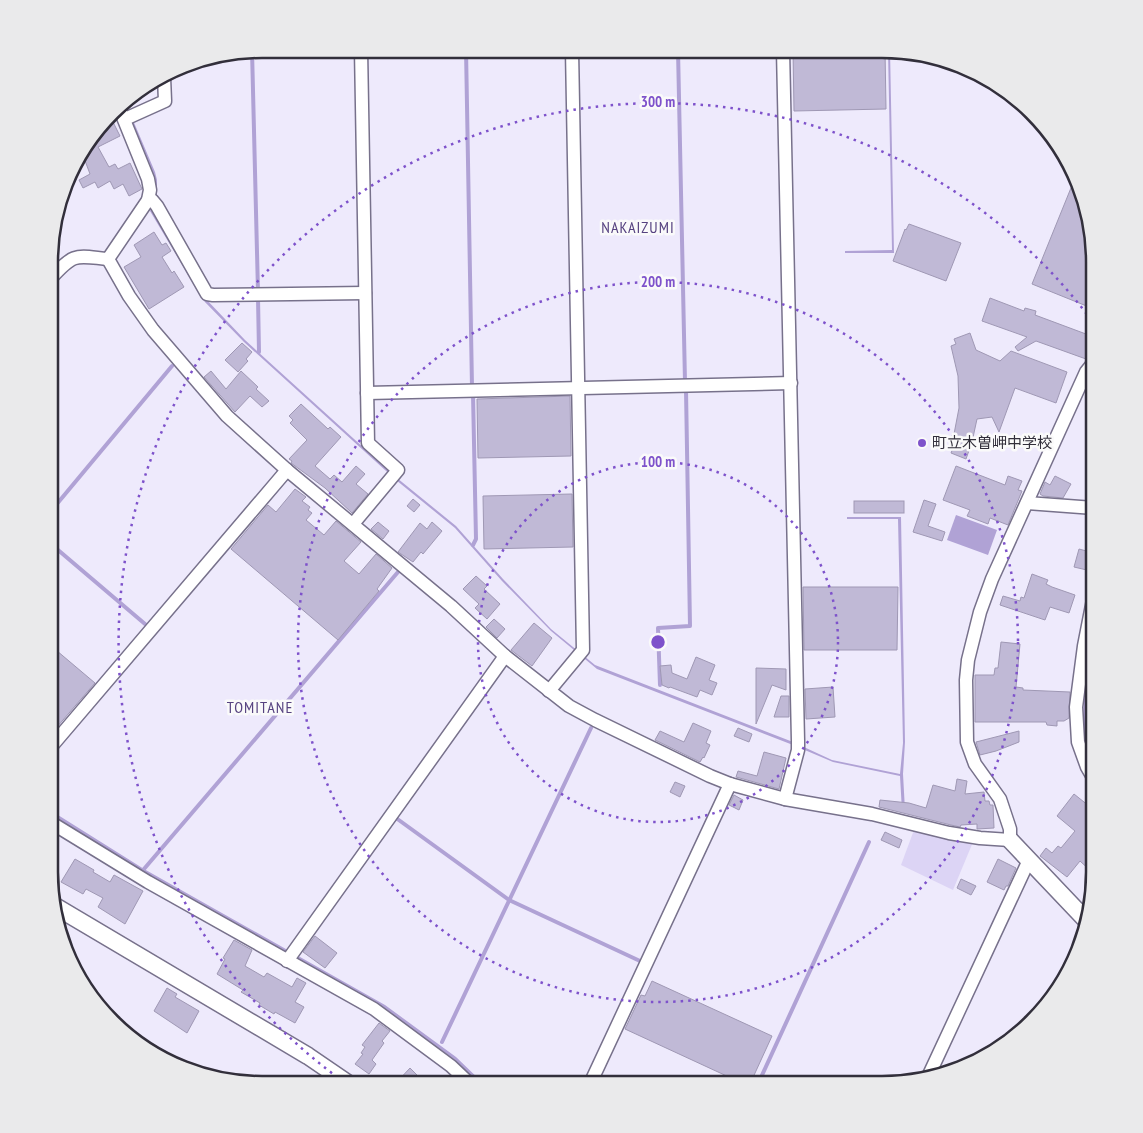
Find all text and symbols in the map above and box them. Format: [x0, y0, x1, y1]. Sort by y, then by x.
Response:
text: 300 m [641, 92, 675, 111]
district label: NAKAIZUMI [601, 217, 675, 237]
text: 200 m [641, 272, 675, 291]
place label: 町立木曽岬中学校 [932, 433, 1052, 452]
marker: 町立木曽岬中学校 [916, 437, 928, 449]
text: 100 m [641, 452, 675, 471]
centre of rings [649, 633, 667, 651]
district label: TOMITANE [227, 697, 293, 717]

